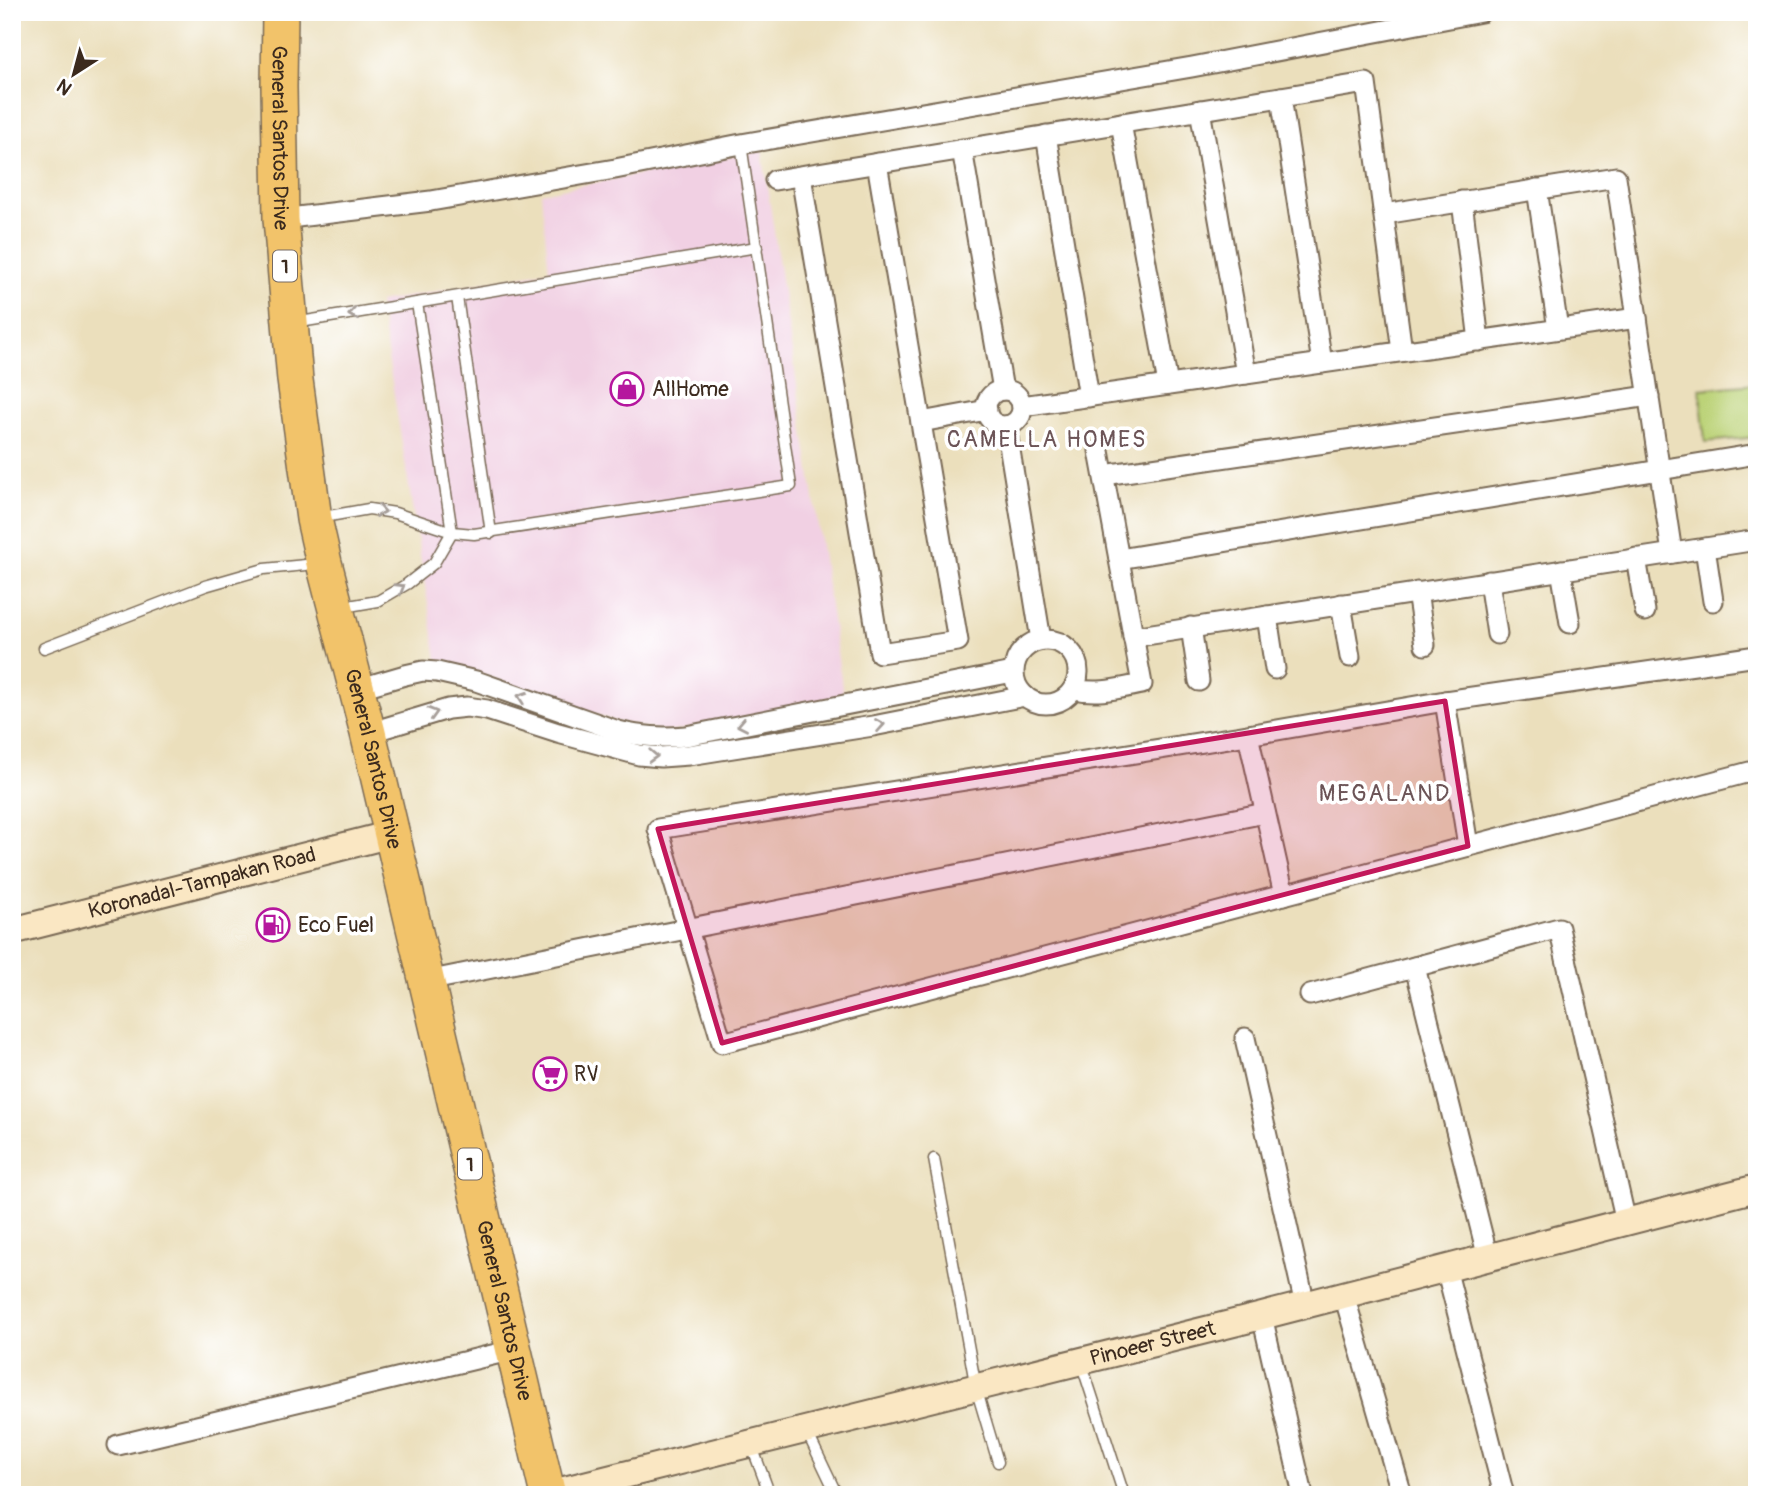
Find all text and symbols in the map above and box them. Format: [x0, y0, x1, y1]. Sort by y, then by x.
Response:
north arrow [38, 38, 108, 108]
street label: General Santos Drive [265, 46, 295, 232]
text: N [52, 73, 77, 100]
road number: 1 [273, 250, 297, 282]
one-way arrow [347, 306, 359, 321]
shop icon: AllHome [608, 370, 646, 408]
place label: AllHome [652, 376, 729, 403]
district label: CAMELLA HOMES [947, 425, 1147, 454]
one-way arrow [376, 503, 387, 518]
one-way arrow [392, 583, 405, 596]
street label: General Santos Drive [338, 666, 408, 852]
one-way arrow [517, 691, 529, 705]
one-way arrow [427, 707, 439, 721]
one-way arrow [736, 716, 748, 731]
one-way arrow [874, 718, 886, 733]
one-way arrow [648, 748, 659, 763]
district label: MEGALAND [1319, 779, 1451, 808]
street label: Koronadal-Tampakan Road [85, 841, 319, 925]
fuel station icon: Eco Fuel [254, 906, 292, 944]
place label: Eco Fuel [298, 912, 374, 939]
supermarket icon: RV [531, 1055, 569, 1093]
place label: RV [574, 1061, 599, 1088]
road number: 1 [458, 1148, 482, 1180]
street label: General Santos Drive [470, 1218, 538, 1404]
street label: Pinoeer Street [1087, 1315, 1219, 1372]

